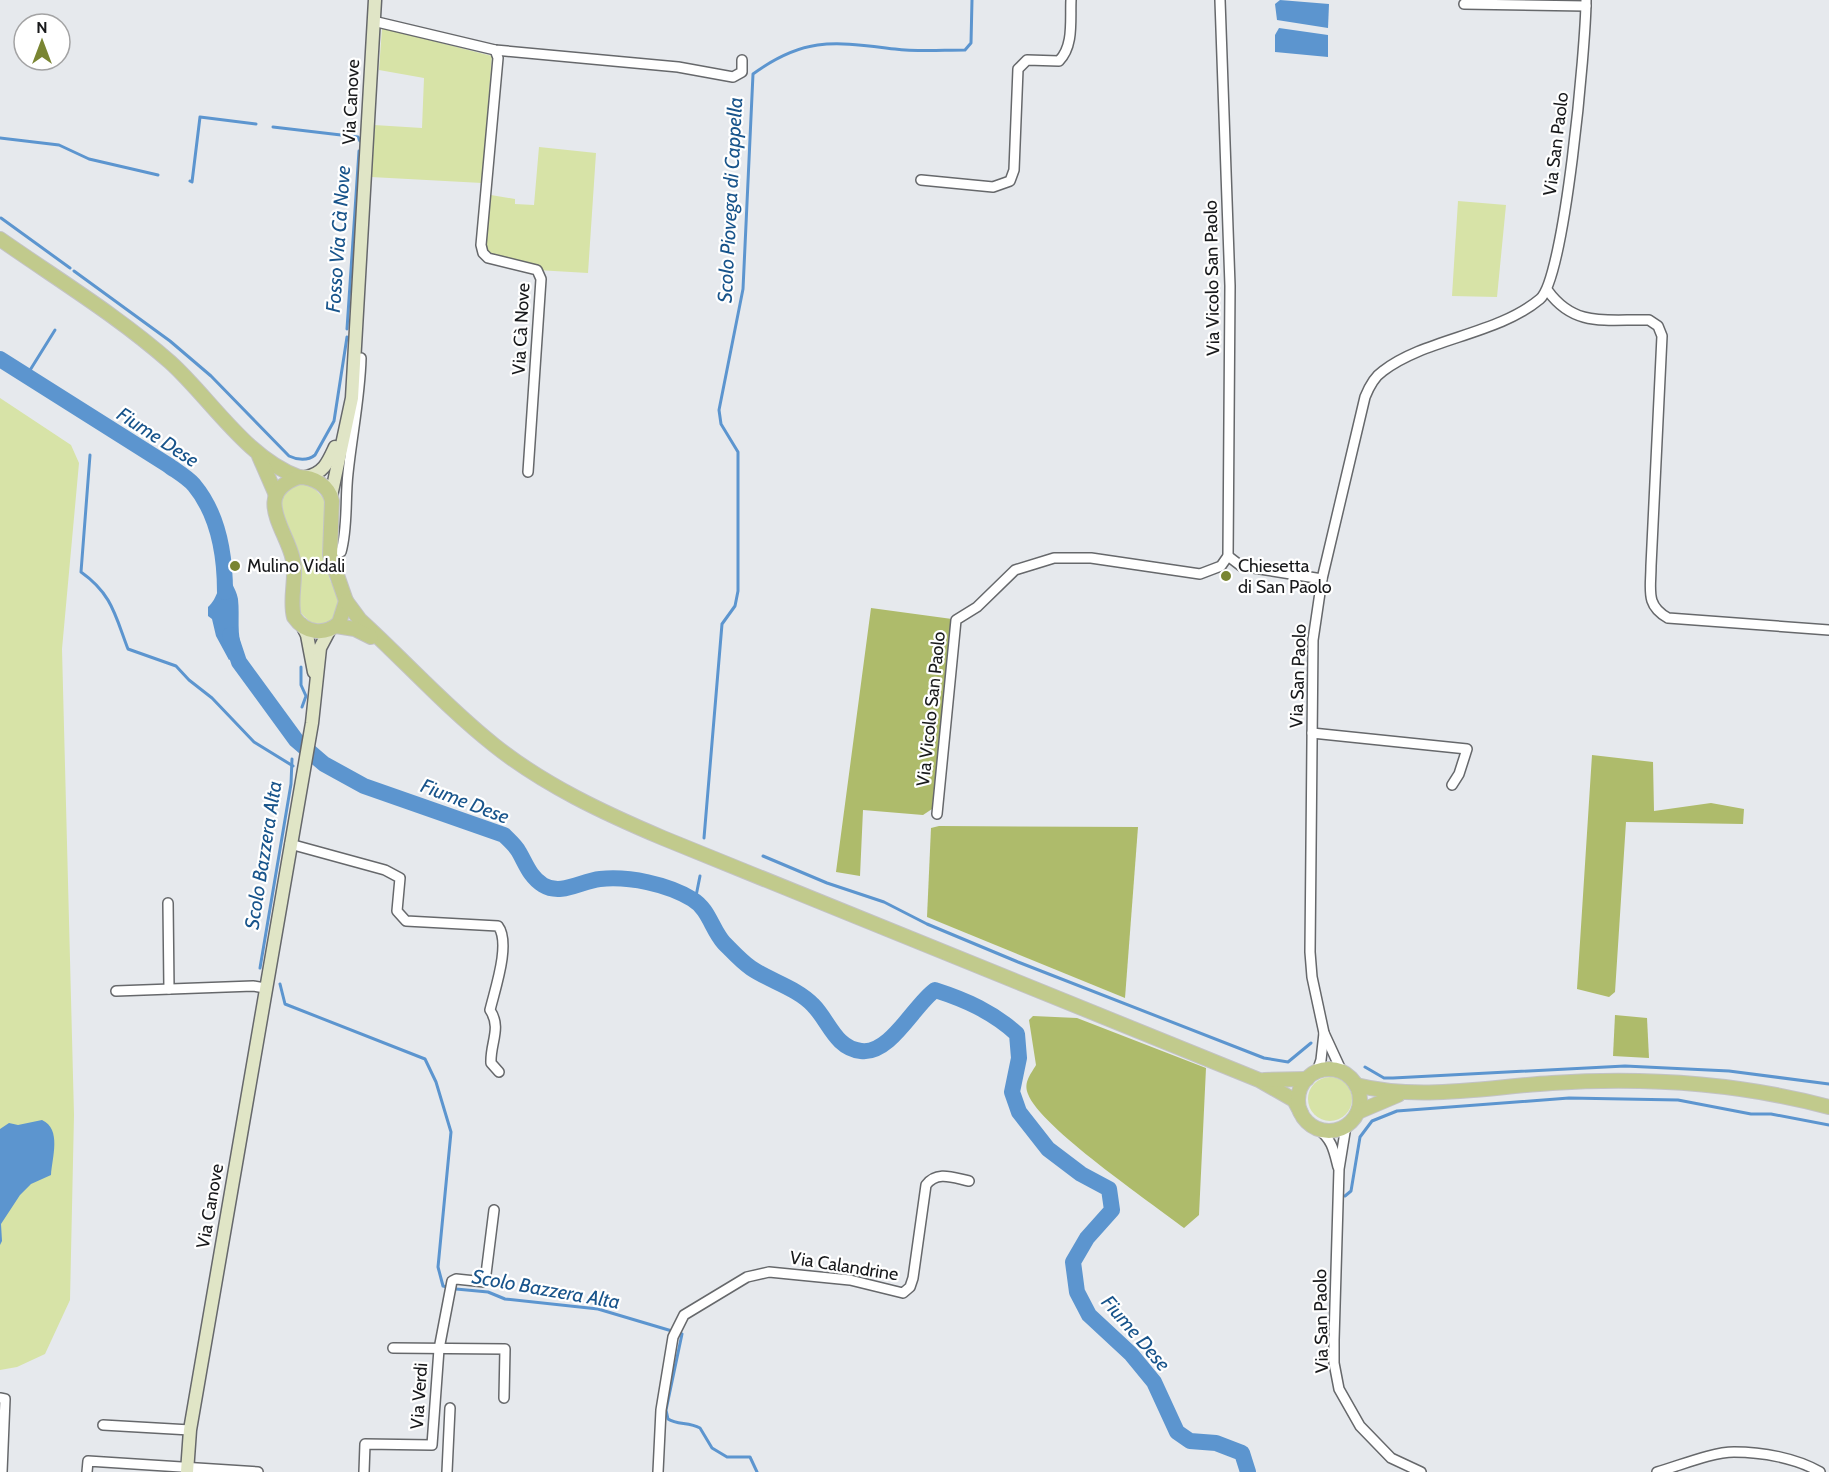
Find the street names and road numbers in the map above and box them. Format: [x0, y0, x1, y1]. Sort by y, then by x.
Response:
street label: Via Canove [338, 59, 364, 145]
street label: Via San Paolo [1539, 91, 1573, 197]
street label: Via Vicolo San Paolo [1200, 200, 1224, 356]
street label: Via Cà Nove [508, 282, 534, 376]
street label: Via San Paolo [1285, 623, 1311, 728]
street label: Via Vicolo San Paolo [912, 630, 950, 788]
street label: Via Canove [192, 1162, 228, 1250]
street label: Via Calandrine [788, 1247, 900, 1285]
street label: Via San Paolo [1309, 1269, 1333, 1373]
street label: Via Verdi [406, 1362, 432, 1430]

